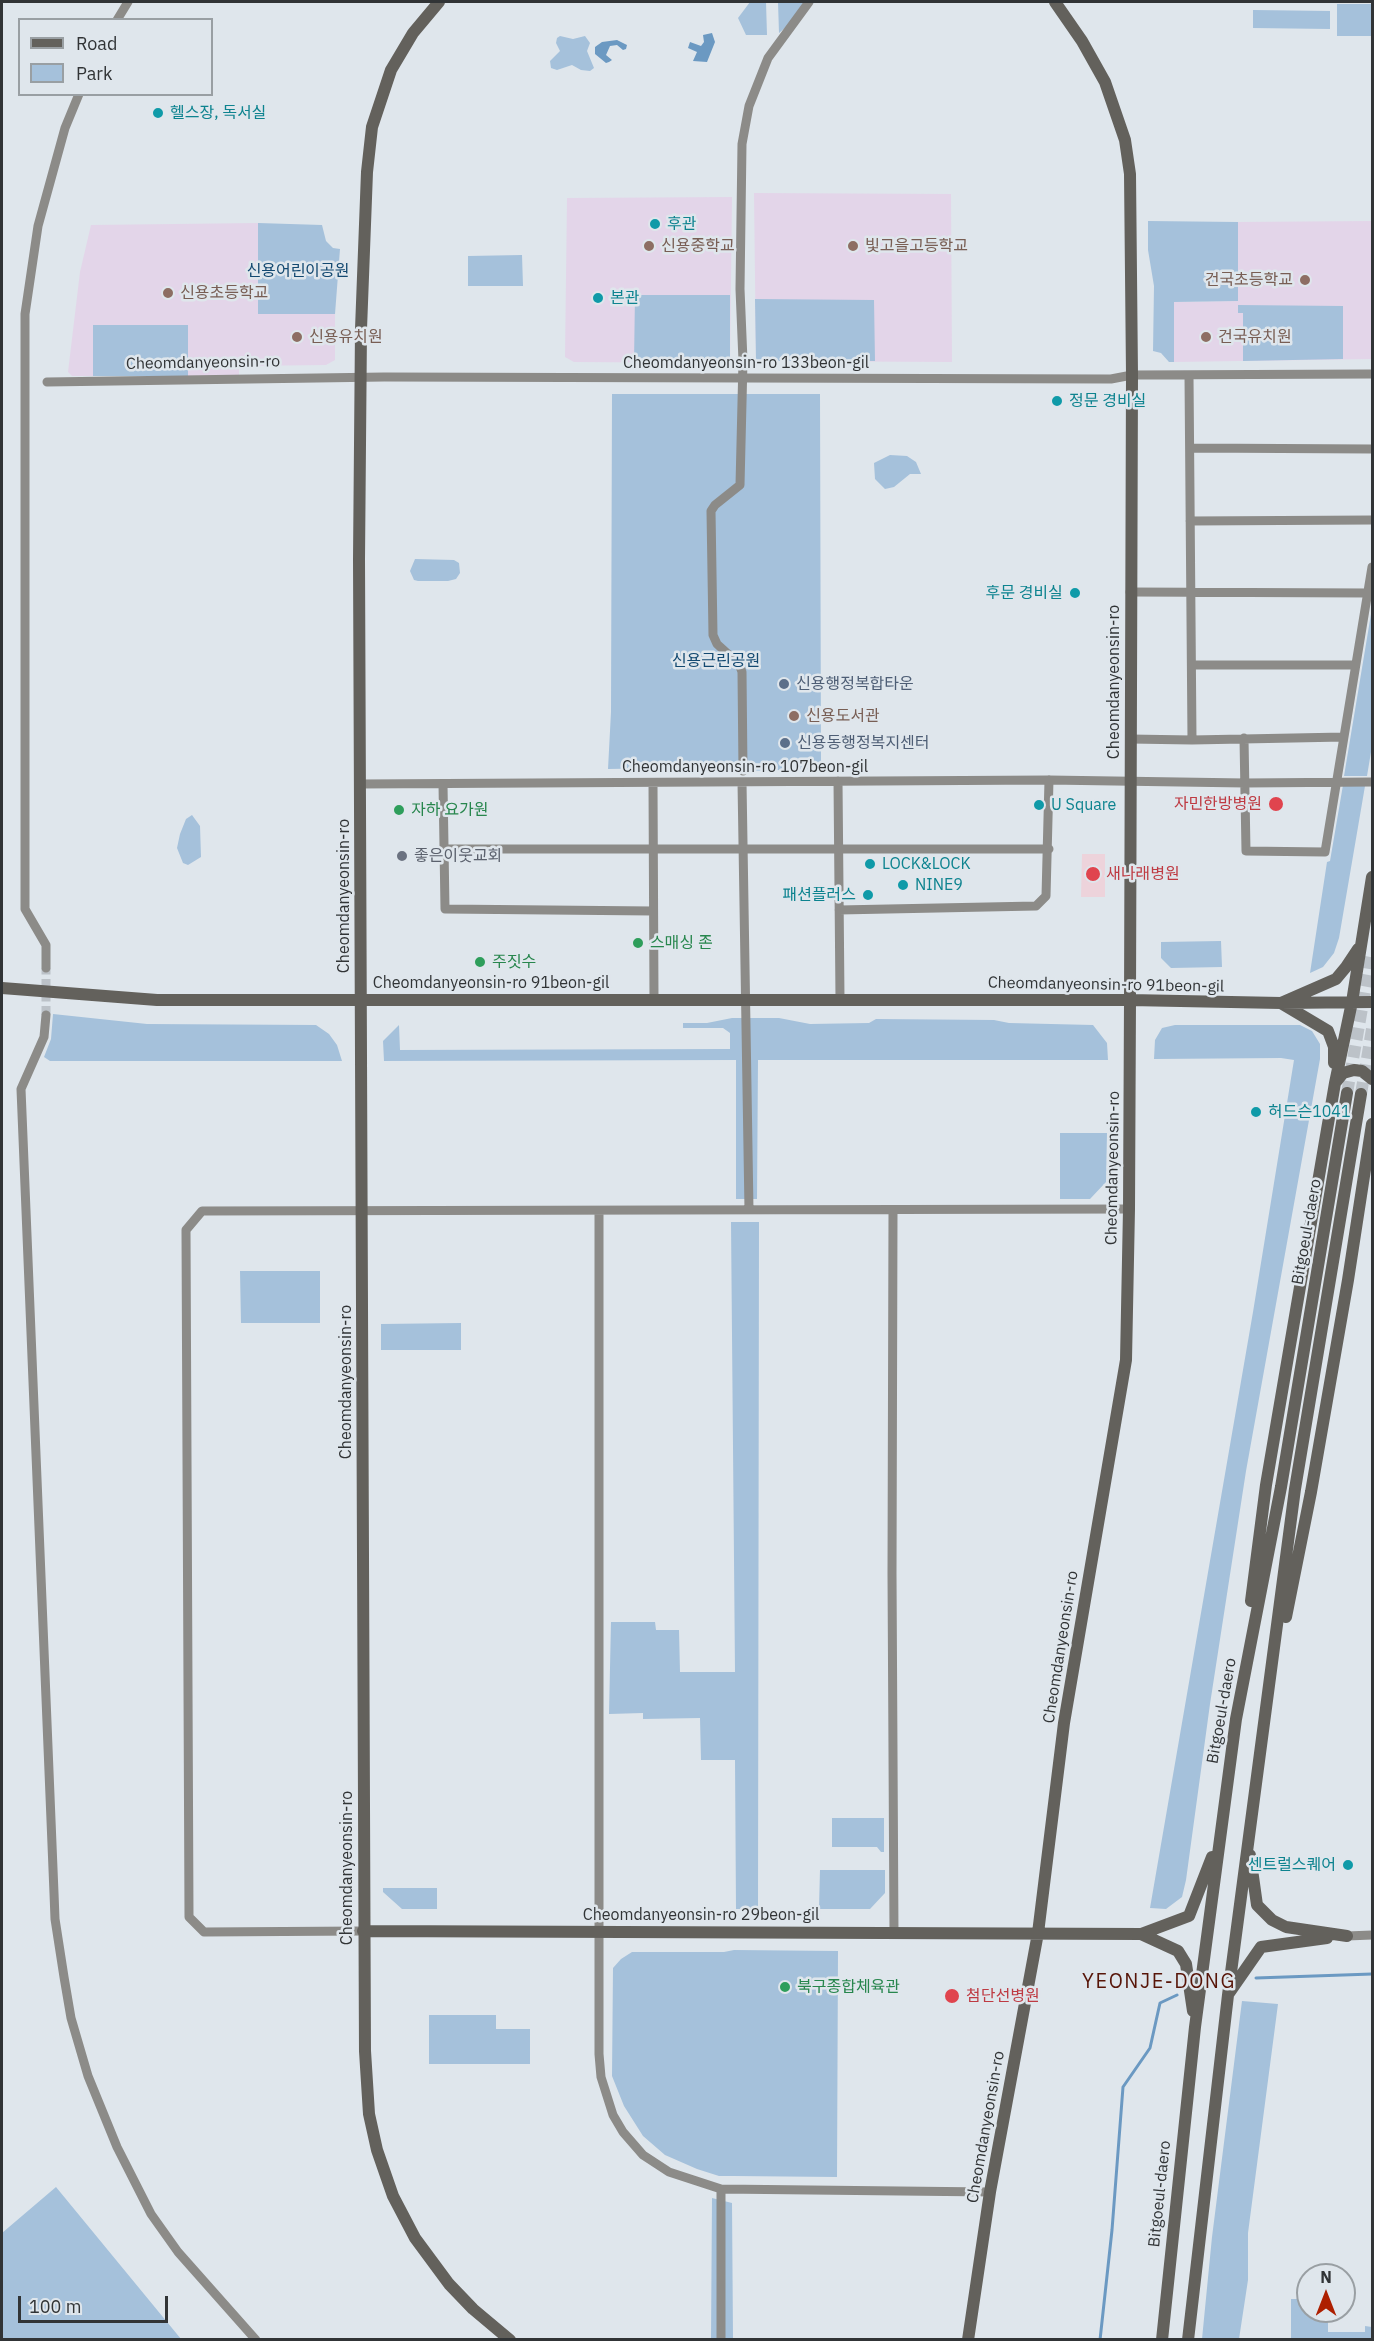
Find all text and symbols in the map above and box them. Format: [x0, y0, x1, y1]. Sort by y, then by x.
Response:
legend [18, 18, 213, 96]
text: Road [76, 32, 117, 55]
text: Park [76, 62, 112, 85]
place label: 헬스장, 독서실 [170, 103, 266, 123]
marker: 헬스장, 독서실 [151, 106, 165, 120]
place label: 후관 [667, 214, 696, 234]
marker: 후관 [648, 217, 662, 231]
place label: 신용중학교 [661, 236, 735, 256]
place label: 빛고을고등학교 [865, 236, 968, 256]
marker: 신용중학교 [642, 239, 656, 253]
marker: 빛고을고등학교 [846, 239, 860, 253]
park label: 신용어린이공원 [246, 261, 350, 281]
place label: 건국초등학교 [1205, 270, 1293, 290]
marker: 건국초등학교 [1298, 273, 1312, 287]
place label: 신용초등학교 [180, 283, 268, 303]
marker: 신용초등학교 [161, 286, 175, 300]
place label: 본관 [610, 288, 639, 308]
marker: 본관 [591, 291, 605, 305]
place label: 신용유치원 [309, 327, 383, 347]
place label: 건국유치원 [1218, 327, 1292, 347]
marker: 신용유치원 [290, 330, 304, 344]
marker: 건국유치원 [1199, 330, 1213, 344]
street label: Cheomdanyeonsin-ro [126, 352, 280, 374]
street label: Cheomdanyeonsin-ro 133beon-gil [623, 353, 869, 373]
place label: 정문 경비실 [1069, 391, 1146, 411]
marker: 정문 경비실 [1050, 394, 1064, 408]
place label: 후문 경비실 [986, 583, 1063, 603]
marker: 후문 경비실 [1068, 586, 1082, 600]
street label: Cheomdanyeonsin-ro [1104, 605, 1124, 759]
park label: 신용근린공원 [672, 651, 760, 671]
place label: 신용행정복합타운 [796, 674, 914, 694]
marker: 신용행정복합타운 [777, 677, 791, 691]
place label: 신용도서관 [806, 706, 880, 726]
marker: 신용도서관 [787, 709, 801, 723]
place label: 신용동행정복지센터 [797, 733, 929, 753]
marker: 신용동행정복지센터 [778, 736, 792, 750]
street label: Cheomdanyeonsin-ro 107beon-gil [622, 757, 868, 777]
place label: 자민한방병원 [1174, 794, 1262, 814]
place label: U Square [1051, 795, 1116, 815]
marker: 자민한방병원 [1267, 795, 1285, 813]
marker: U Square [1032, 798, 1046, 812]
place label: 자하 요가원 [411, 800, 488, 820]
marker: 자하 요가원 [392, 803, 406, 817]
street label: Cheomdanyeonsin-ro [334, 819, 354, 973]
place label: 좋은이웃교회 [414, 846, 502, 866]
marker: 좋은이웃교회 [395, 849, 409, 863]
place label: LOCK&LOCK [882, 854, 971, 874]
marker: LOCK&LOCK [863, 857, 877, 871]
place label: 새나래병원 [1106, 864, 1180, 884]
marker: 새나래병원 [1084, 865, 1102, 883]
place label: NINE9 [915, 875, 963, 895]
marker: NINE9 [896, 878, 910, 892]
place label: 패션플러스 [782, 885, 856, 905]
marker: 패션플러스 [861, 888, 875, 902]
place label: 스매싱 존 [650, 933, 713, 953]
marker: 스매싱 존 [631, 936, 645, 950]
place label: 주짓수 [492, 952, 536, 972]
marker: 주짓수 [473, 955, 487, 969]
street label: Cheomdanyeonsin-ro 91beon-gil [373, 973, 609, 993]
street label: Cheomdanyeonsin-ro 91beon-gil [988, 973, 1224, 997]
street label: Cheomdanyeonsin-ro [1102, 1091, 1124, 1245]
place label: 허드슨1041 [1268, 1102, 1351, 1122]
marker: 허드슨1041 [1249, 1105, 1263, 1119]
street label: Bitgoeul-daero [1288, 1178, 1326, 1286]
street label: Cheomdanyeonsin-ro [336, 1305, 356, 1459]
street label: Cheomdanyeonsin-ro [1039, 1569, 1083, 1725]
street label: Bitgoeul-daero [1203, 1657, 1241, 1765]
street label: Cheomdanyeonsin-ro [337, 1791, 357, 1945]
place label: 센트럴스퀘어 [1248, 1855, 1336, 1875]
marker: 센트럴스퀘어 [1341, 1858, 1355, 1872]
street label: Cheomdanyeonsin-ro 29beon-gil [583, 1905, 819, 1925]
district label: YEONJE-DONG [1082, 1970, 1236, 1994]
place label: 북구종합체육관 [797, 1977, 900, 1997]
marker: 북구종합체육관 [778, 1980, 792, 1994]
place label: 첨단선병원 [966, 1986, 1040, 2006]
marker: 첨단선병원 [943, 1987, 961, 2005]
street label: Cheomdanyeonsin-ro [963, 2049, 1009, 2205]
street label: Bitgoeul-daero [1145, 2140, 1175, 2248]
north arrow [1296, 2263, 1356, 2323]
text: N [1320, 2267, 1332, 2287]
scale bar [21, 2284, 171, 2322]
text: 100 m [29, 2295, 81, 2318]

